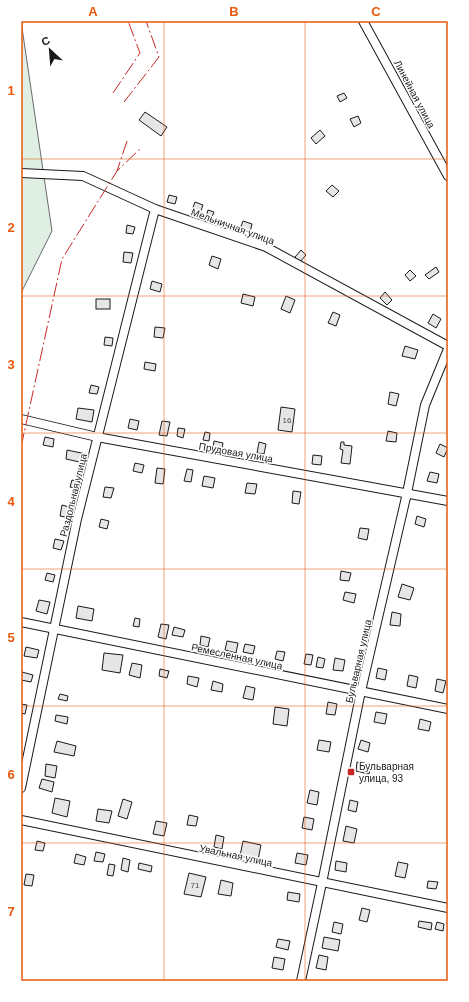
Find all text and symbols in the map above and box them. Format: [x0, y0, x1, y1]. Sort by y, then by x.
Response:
text: A [88, 4, 98, 19]
text: B [229, 4, 239, 19]
text: C [371, 4, 381, 19]
north arrow [30, 30, 70, 70]
text: С [39, 34, 52, 48]
street label: Линейная улица [392, 58, 437, 131]
text: 1 [7, 83, 15, 98]
street label: Мельничная улица [190, 206, 276, 247]
text: 2 [7, 220, 15, 235]
text: 3 [7, 357, 15, 372]
house number: 16 [283, 416, 292, 425]
street label: Прудовая улица [198, 441, 274, 465]
street label: Раздольная улица [58, 452, 89, 538]
text: 4 [7, 494, 15, 509]
street label: Бульварная улица [344, 618, 374, 704]
text: 5 [7, 630, 15, 645]
street label: Ремесленная улица [190, 641, 284, 672]
place label: Бульварная улица, 93 [359, 761, 414, 784]
text: 6 [7, 767, 15, 782]
marker: Бульварная улица, 93 [346, 767, 356, 777]
street label: Увальная улица [198, 842, 274, 869]
house number: 71 [191, 881, 200, 890]
text: 7 [7, 904, 15, 919]

